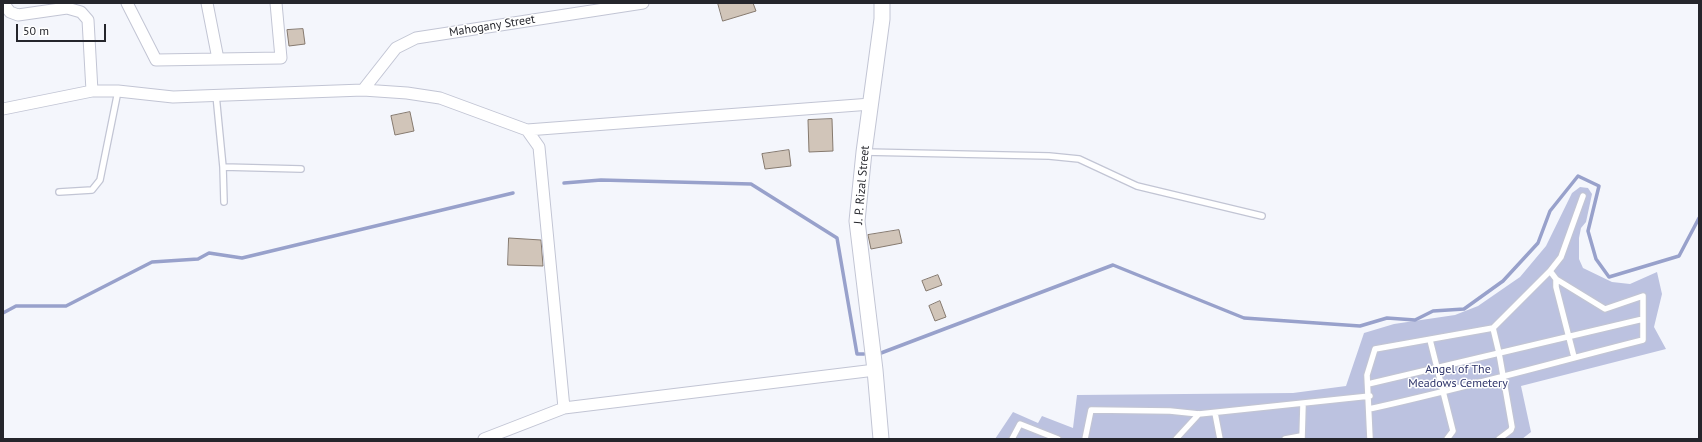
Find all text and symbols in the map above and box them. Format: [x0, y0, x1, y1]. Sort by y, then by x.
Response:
street label: Mahogany Street [448, 12, 536, 40]
scale bar [18, 16, 108, 42]
text: 50 m [23, 23, 49, 38]
street label: J. P. Rizal Street [851, 145, 873, 225]
park label: Angel of The Meadows Cemetery [1408, 363, 1508, 391]

